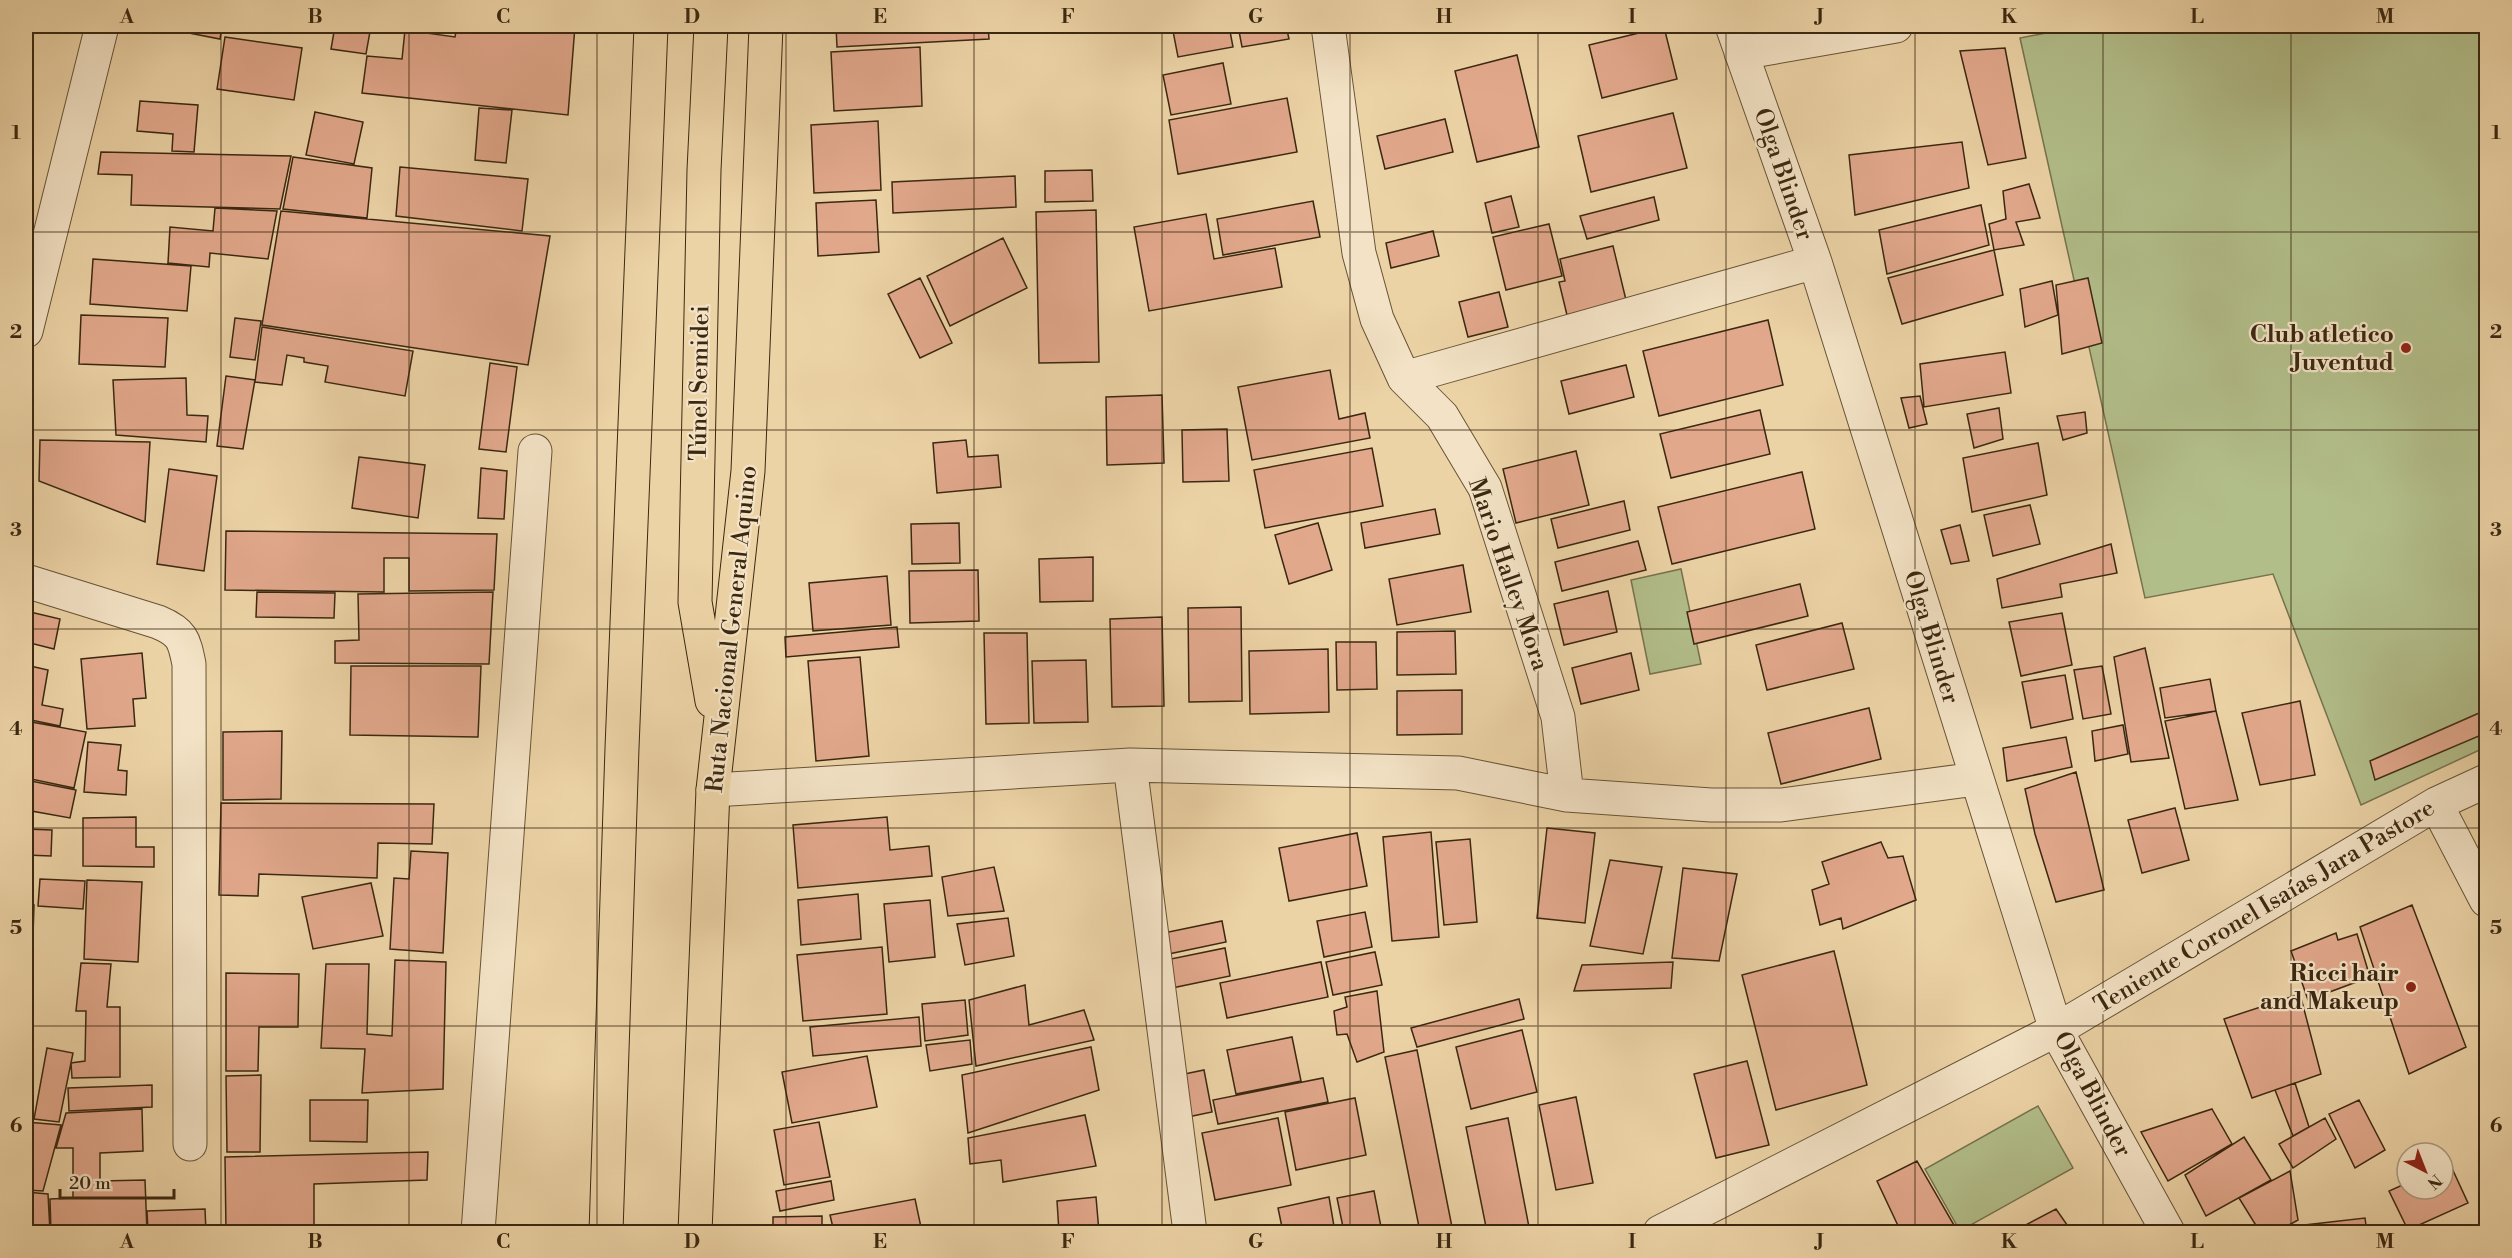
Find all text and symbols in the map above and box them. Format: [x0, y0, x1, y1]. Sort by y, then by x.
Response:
text: A [119, 5, 135, 30]
text: B [307, 5, 323, 30]
text: C [496, 5, 510, 30]
text: D [684, 5, 700, 30]
text: E [873, 5, 887, 30]
text: F [1061, 5, 1075, 30]
text: G [1248, 5, 1264, 30]
text: H [1436, 5, 1453, 30]
text: I [1628, 5, 1636, 30]
text: J [1813, 5, 1824, 30]
text: K [2001, 5, 2018, 30]
text: L [2190, 5, 2204, 30]
text: M [2376, 5, 2395, 30]
street label: Olga Blinder [1746, 104, 1820, 244]
text: 1 [11, 121, 21, 146]
text: 1 [2491, 121, 2501, 146]
street label: Túnel Semidei [684, 305, 716, 461]
text: 2 [10, 320, 22, 345]
place label: Club atletico Juventud [2250, 320, 2394, 378]
text: 2 [2490, 320, 2502, 345]
marker: Club atletico Juventud [2399, 341, 2413, 355]
street label: Ruta Nacional General Aquino [700, 464, 764, 794]
street label: Mario Halley Mora [1461, 474, 1555, 675]
text: 3 [10, 518, 22, 543]
text: 3 [2490, 518, 2502, 543]
street label: Olga Blinder [1897, 567, 1966, 708]
text: 4 [9, 717, 23, 742]
text: 4 [2489, 717, 2503, 742]
street label: Teniente Coronel Isaías Jara Pastore [2089, 793, 2440, 1021]
text: 5 [10, 916, 22, 941]
text: 5 [2490, 916, 2502, 941]
place label: Ricci hair and Makeup [2260, 959, 2399, 1017]
marker: Ricci hair and Makeup [2404, 980, 2418, 994]
street label: Olga Blinder [2047, 1027, 2138, 1162]
text: 6 [10, 1114, 23, 1139]
text: 6 [2490, 1114, 2503, 1139]
north arrow [2395, 1141, 2455, 1201]
scale bar [60, 1162, 174, 1200]
text: N [2423, 1170, 2446, 1193]
text: 20 m [69, 1172, 111, 1195]
text: A [119, 1230, 135, 1255]
text: B [307, 1230, 323, 1255]
text: C [496, 1230, 510, 1255]
text: D [684, 1230, 700, 1255]
text: E [873, 1230, 887, 1255]
text: F [1061, 1230, 1075, 1255]
text: G [1248, 1230, 1264, 1255]
text: H [1436, 1230, 1453, 1255]
text: I [1628, 1230, 1636, 1255]
text: J [1813, 1230, 1824, 1255]
text: K [2001, 1230, 2018, 1255]
text: L [2190, 1230, 2204, 1255]
text: M [2376, 1230, 2395, 1255]

